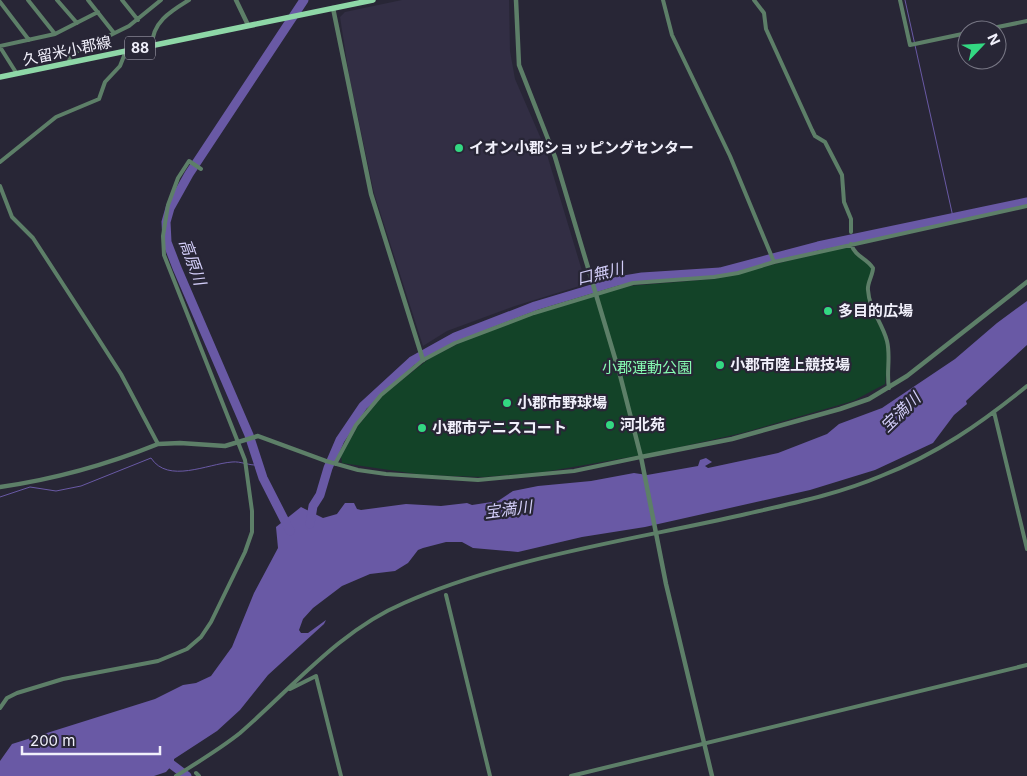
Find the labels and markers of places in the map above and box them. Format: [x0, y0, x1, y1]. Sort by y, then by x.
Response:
place label: イオン小郡ショッピングセンター [469, 138, 694, 157]
marker: イオン小郡ショッピングセンター [453, 142, 465, 154]
place label: 多目的広場 [838, 301, 913, 320]
marker: 多目的広場 [822, 305, 834, 317]
place label: 小郡市陸上競技場 [730, 355, 850, 374]
marker: 小郡市陸上競技場 [714, 359, 726, 371]
place label: 小郡市野球場 [517, 393, 607, 412]
marker: 小郡市野球場 [501, 397, 513, 409]
place label: 河北苑 [620, 415, 665, 434]
place label: 小郡市テニスコート [432, 418, 567, 437]
marker: 河北苑 [604, 419, 616, 431]
marker: 小郡市テニスコート [416, 422, 428, 434]

